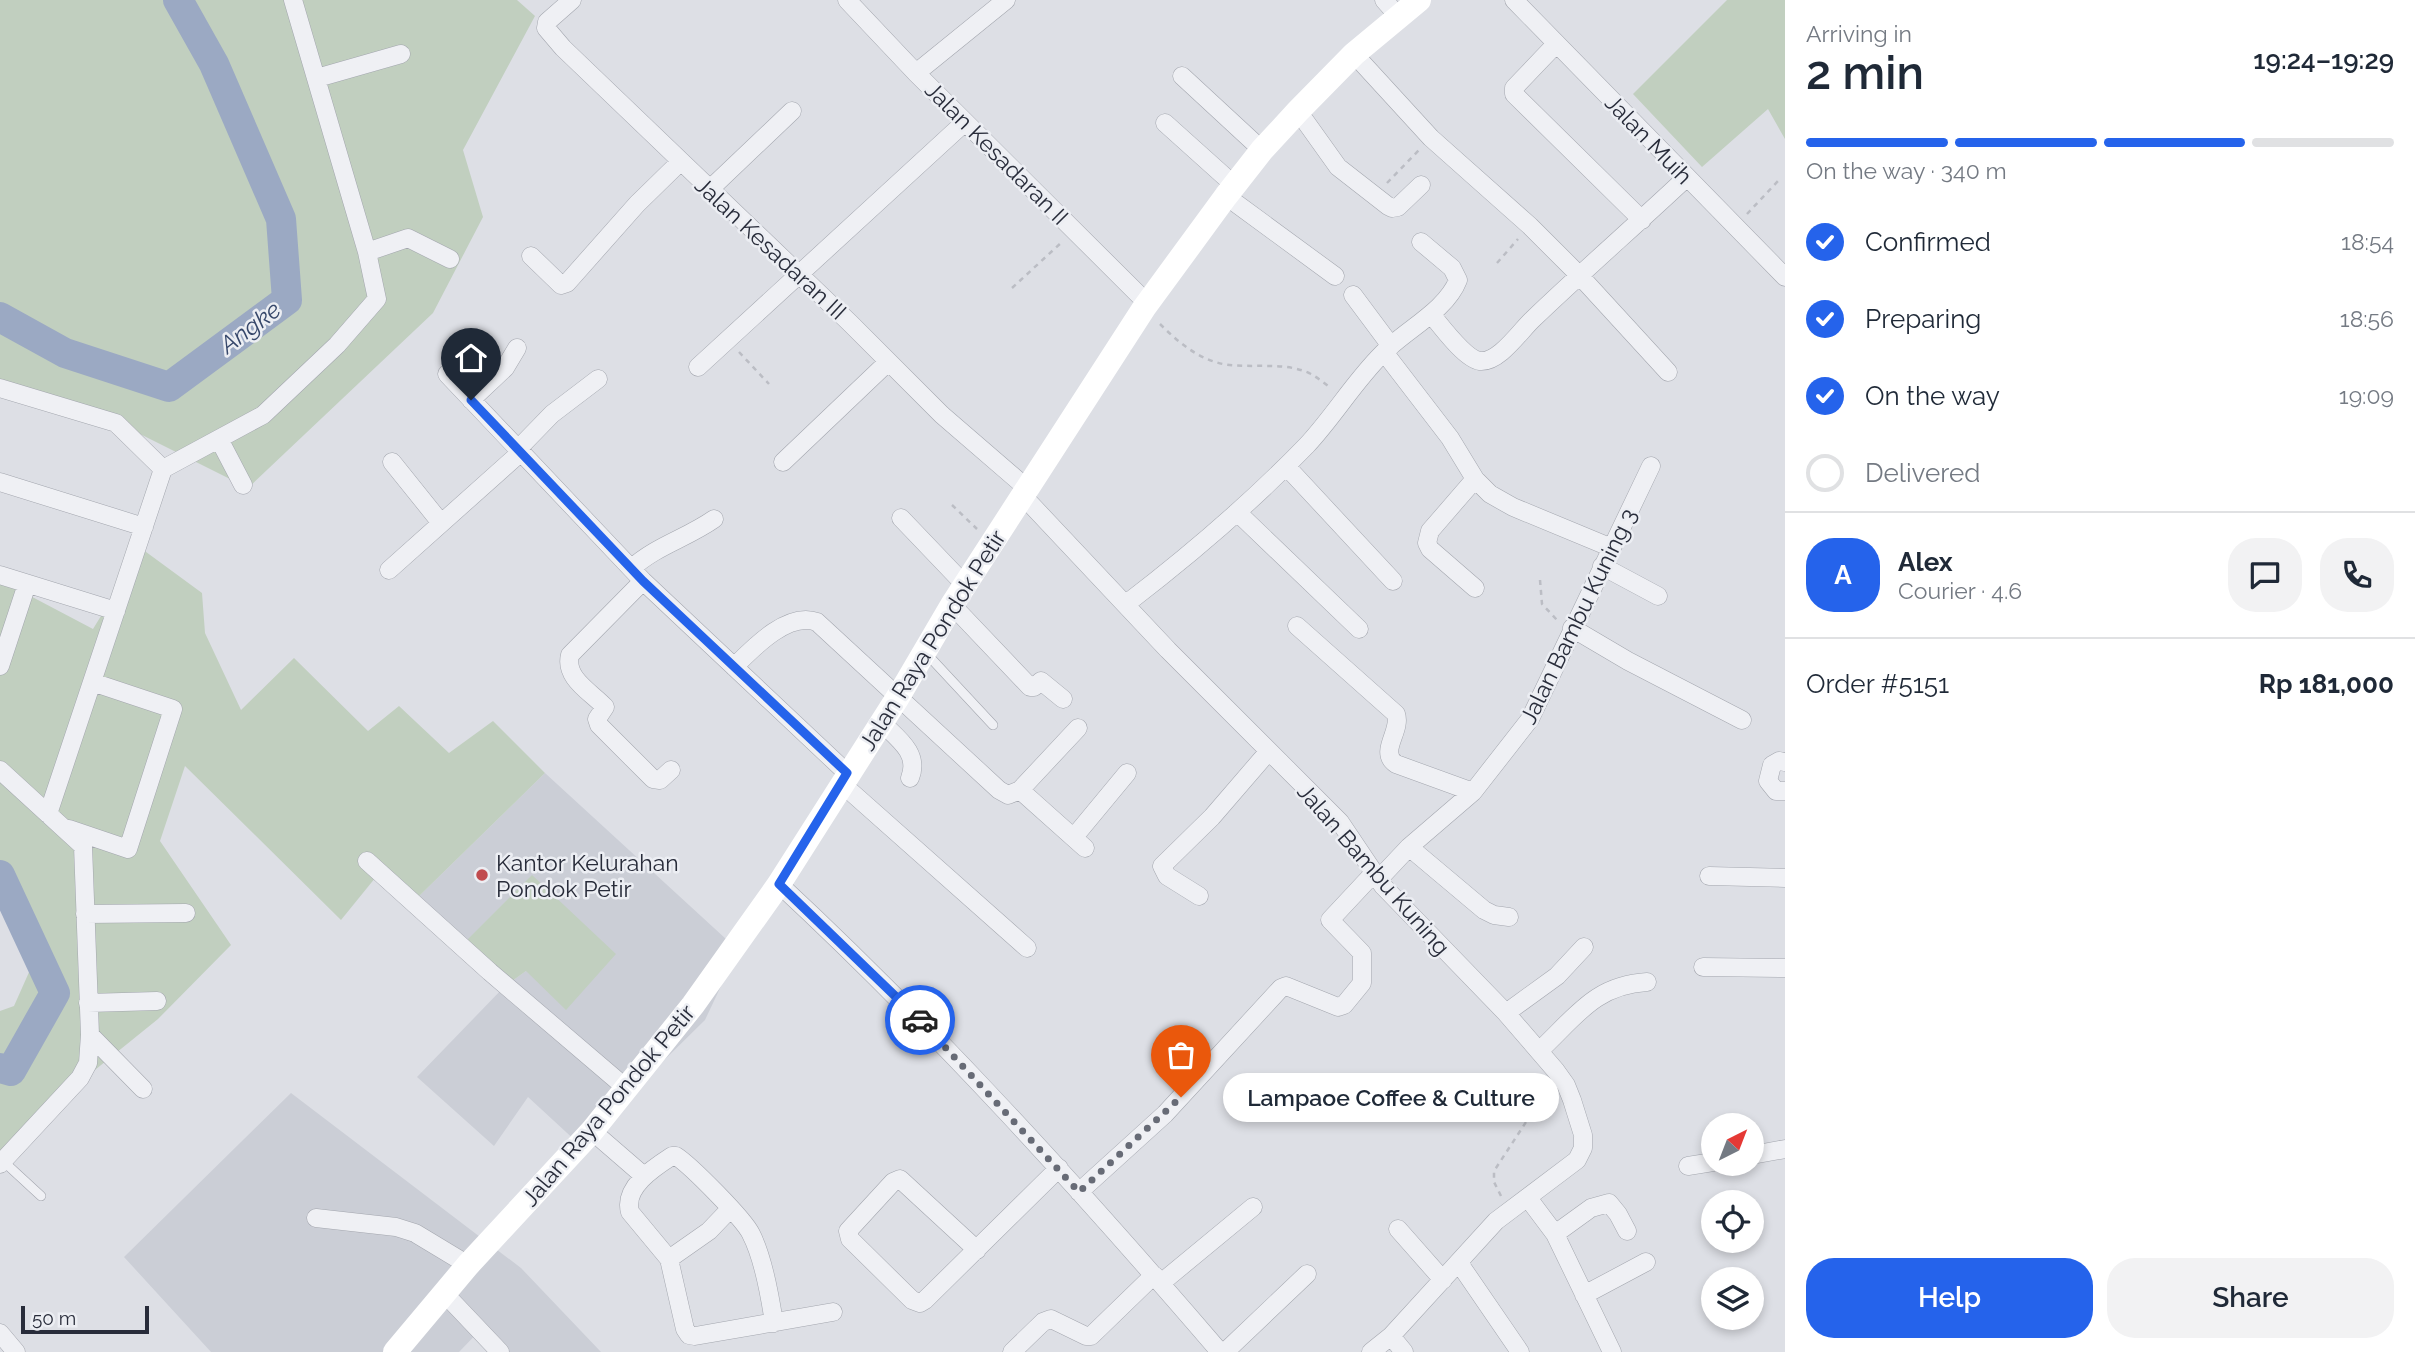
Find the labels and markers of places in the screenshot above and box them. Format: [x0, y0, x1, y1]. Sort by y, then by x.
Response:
pin [441, 328, 501, 400]
place label: Kantor Kelurahan Pondok Petir [496, 849, 679, 902]
marker: Kantor Kelurahan Pondok Petir [474, 867, 490, 883]
pin [1151, 1025, 1211, 1097]
callout: Lampaoe Coffee & Culture [1223, 1072, 1559, 1122]

